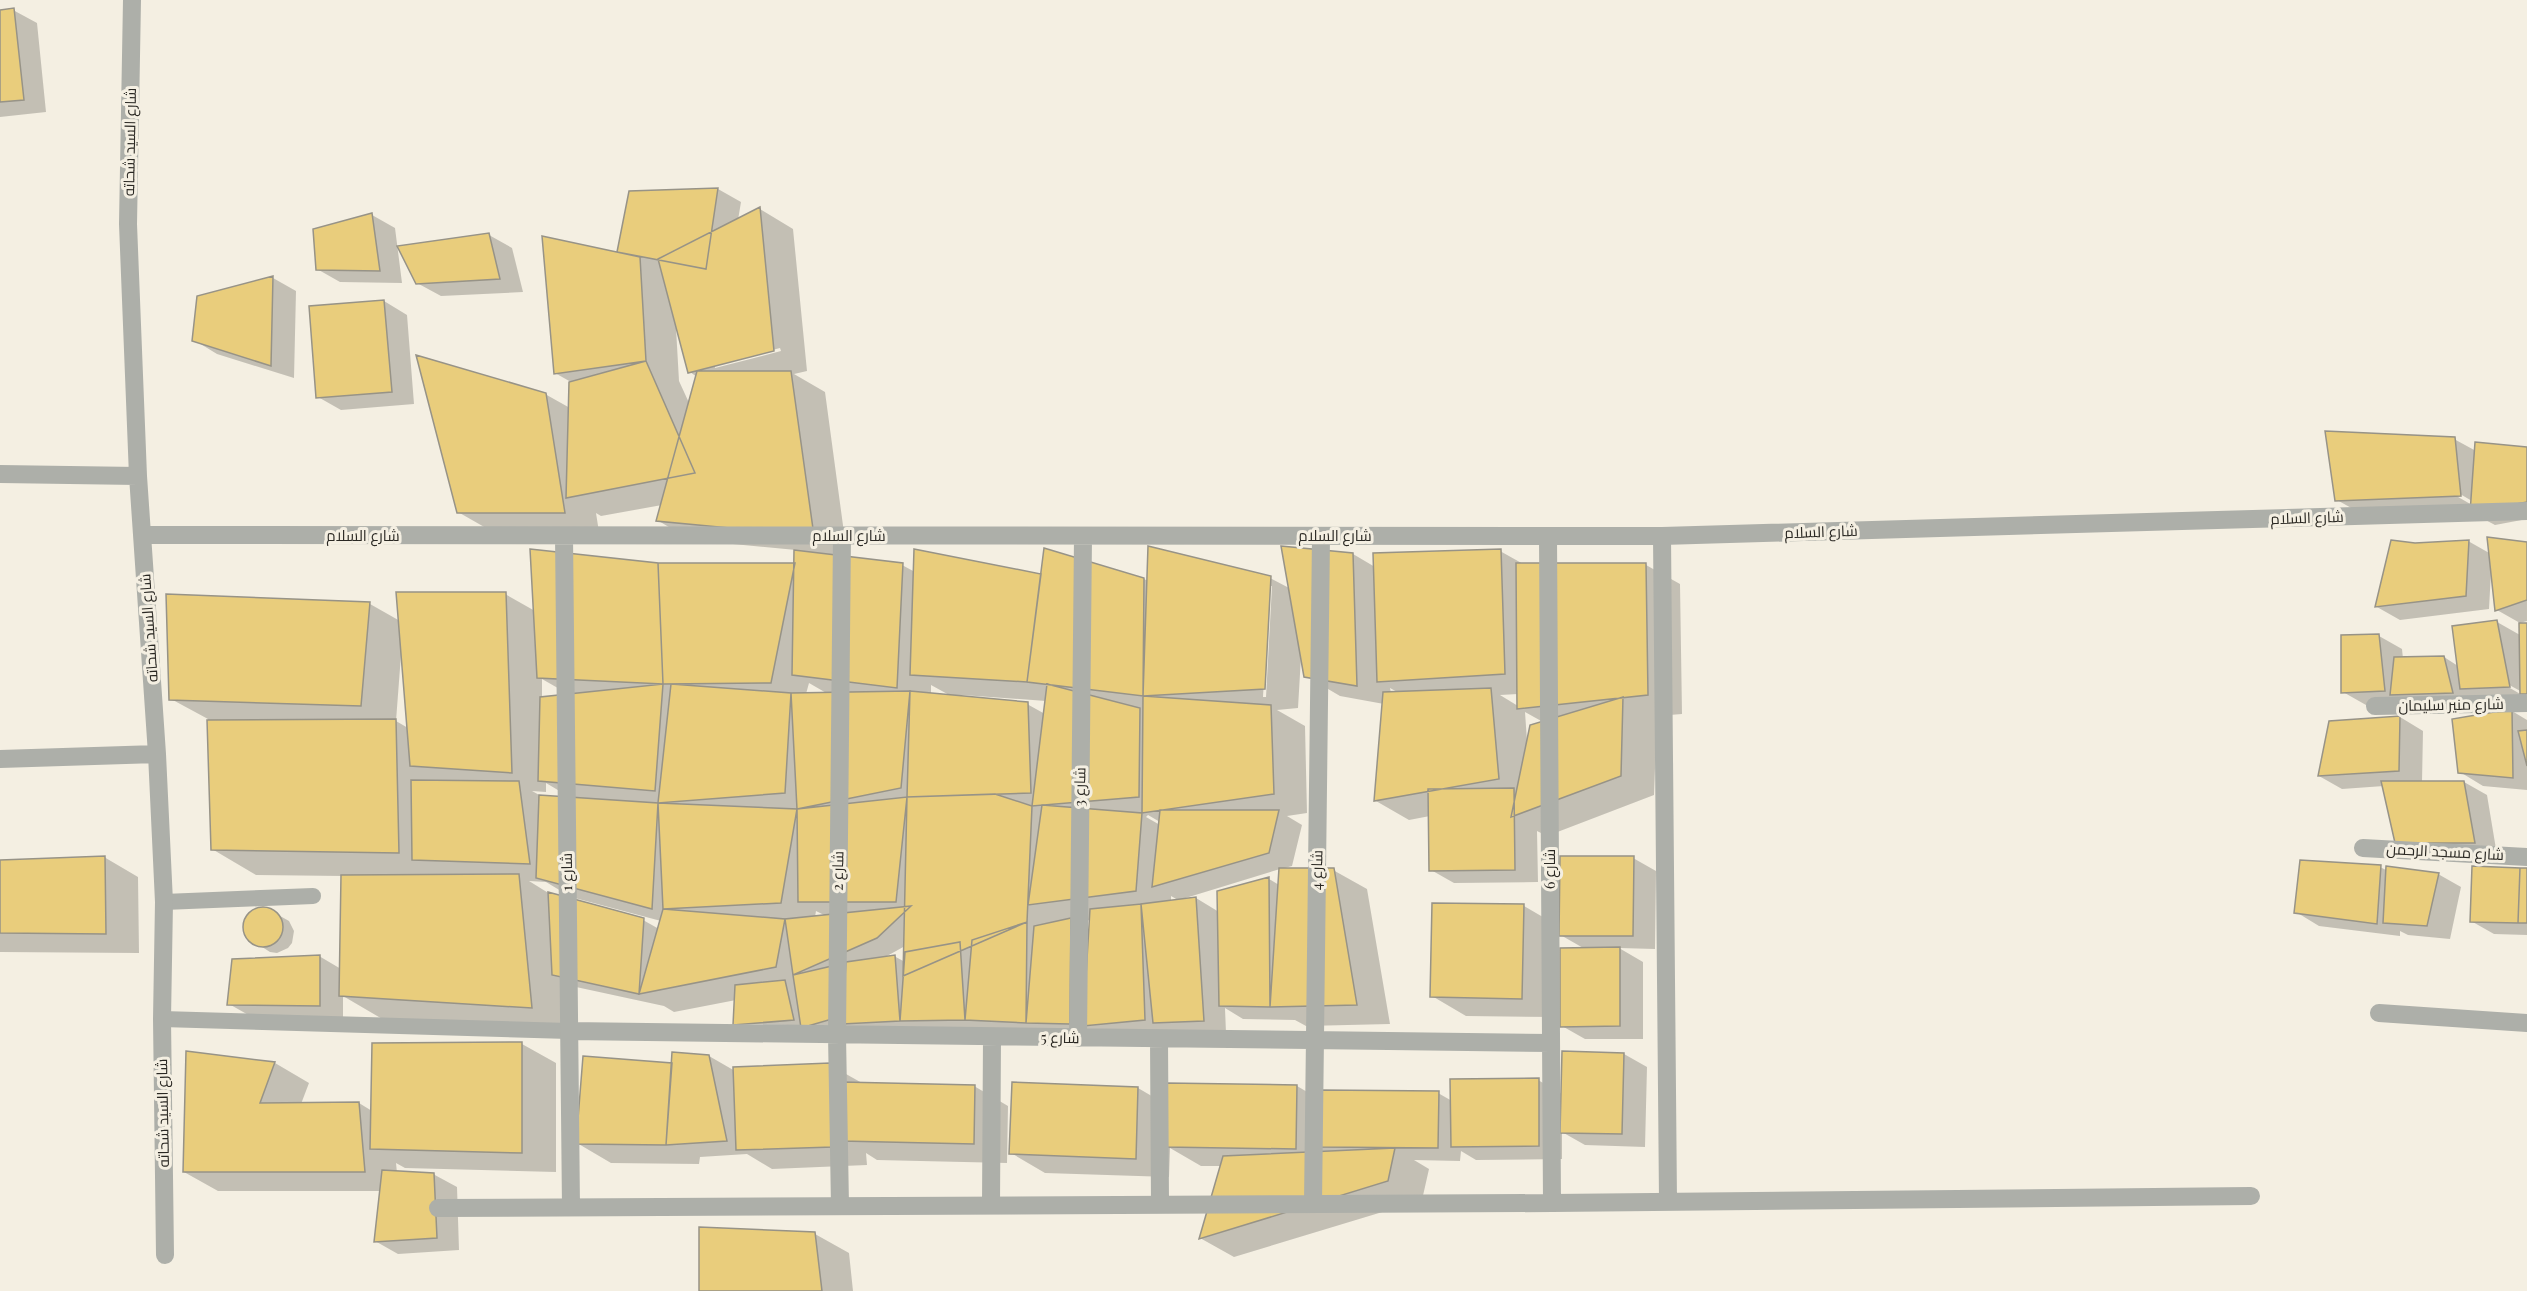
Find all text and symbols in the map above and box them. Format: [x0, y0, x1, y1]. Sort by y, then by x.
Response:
street label: شارع السيد شحاته [118, 88, 142, 196]
street label: شارع السلام [2270, 506, 2344, 530]
street label: شارع السلام [1784, 520, 1858, 544]
street label: شارع السلام [326, 525, 400, 547]
street label: شارع السلام [812, 525, 886, 547]
street label: شارع السلام [1298, 525, 1372, 547]
street label: شارع السيد شحاته [134, 573, 164, 683]
street label: شارع منير سليمان [2398, 693, 2504, 717]
street label: شارع 3 [1069, 767, 1091, 807]
street label: شارع مسجد الرحمن [2386, 838, 2504, 866]
street label: شارع 6 [1539, 849, 1561, 889]
street label: شارع 4 [1306, 850, 1328, 890]
street label: شارع 2 [827, 851, 849, 891]
street label: شارع 1 [556, 853, 578, 891]
street label: شارع 5 [1040, 1027, 1080, 1049]
street label: شارع السيد شحاته [151, 1059, 175, 1167]

